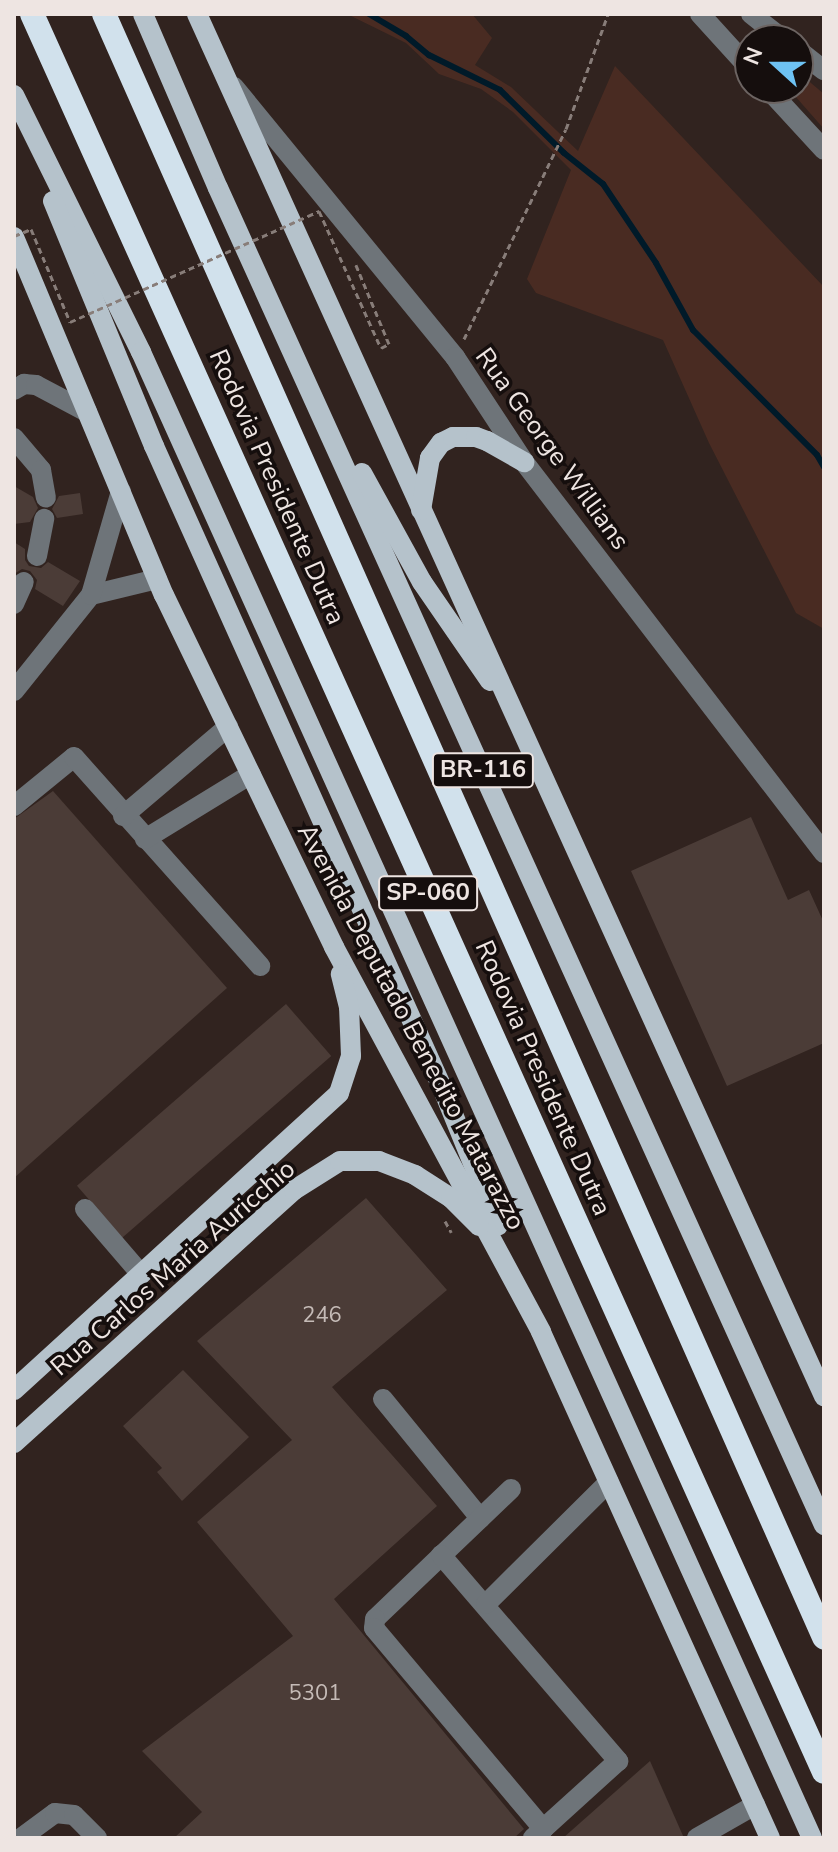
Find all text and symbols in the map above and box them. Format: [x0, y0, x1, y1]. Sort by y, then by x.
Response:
north arrow [734, 24, 814, 104]
text: N [737, 43, 770, 69]
street label: Rua George Willians [468, 342, 636, 556]
street label: Rodovia Presidente Dutra [202, 345, 352, 629]
road number: BR-116 [431, 750, 535, 790]
street label: Avenida Deputado Benedito Matarazzo [290, 819, 532, 1235]
road number: SP-060 [378, 873, 478, 913]
street label: Rodovia Presidente Dutra [468, 936, 618, 1220]
street label: Rua Carlos Maria Auricchio [44, 1153, 302, 1383]
house number: 246 [302, 1303, 342, 1329]
house number: 5301 [289, 1681, 341, 1707]

